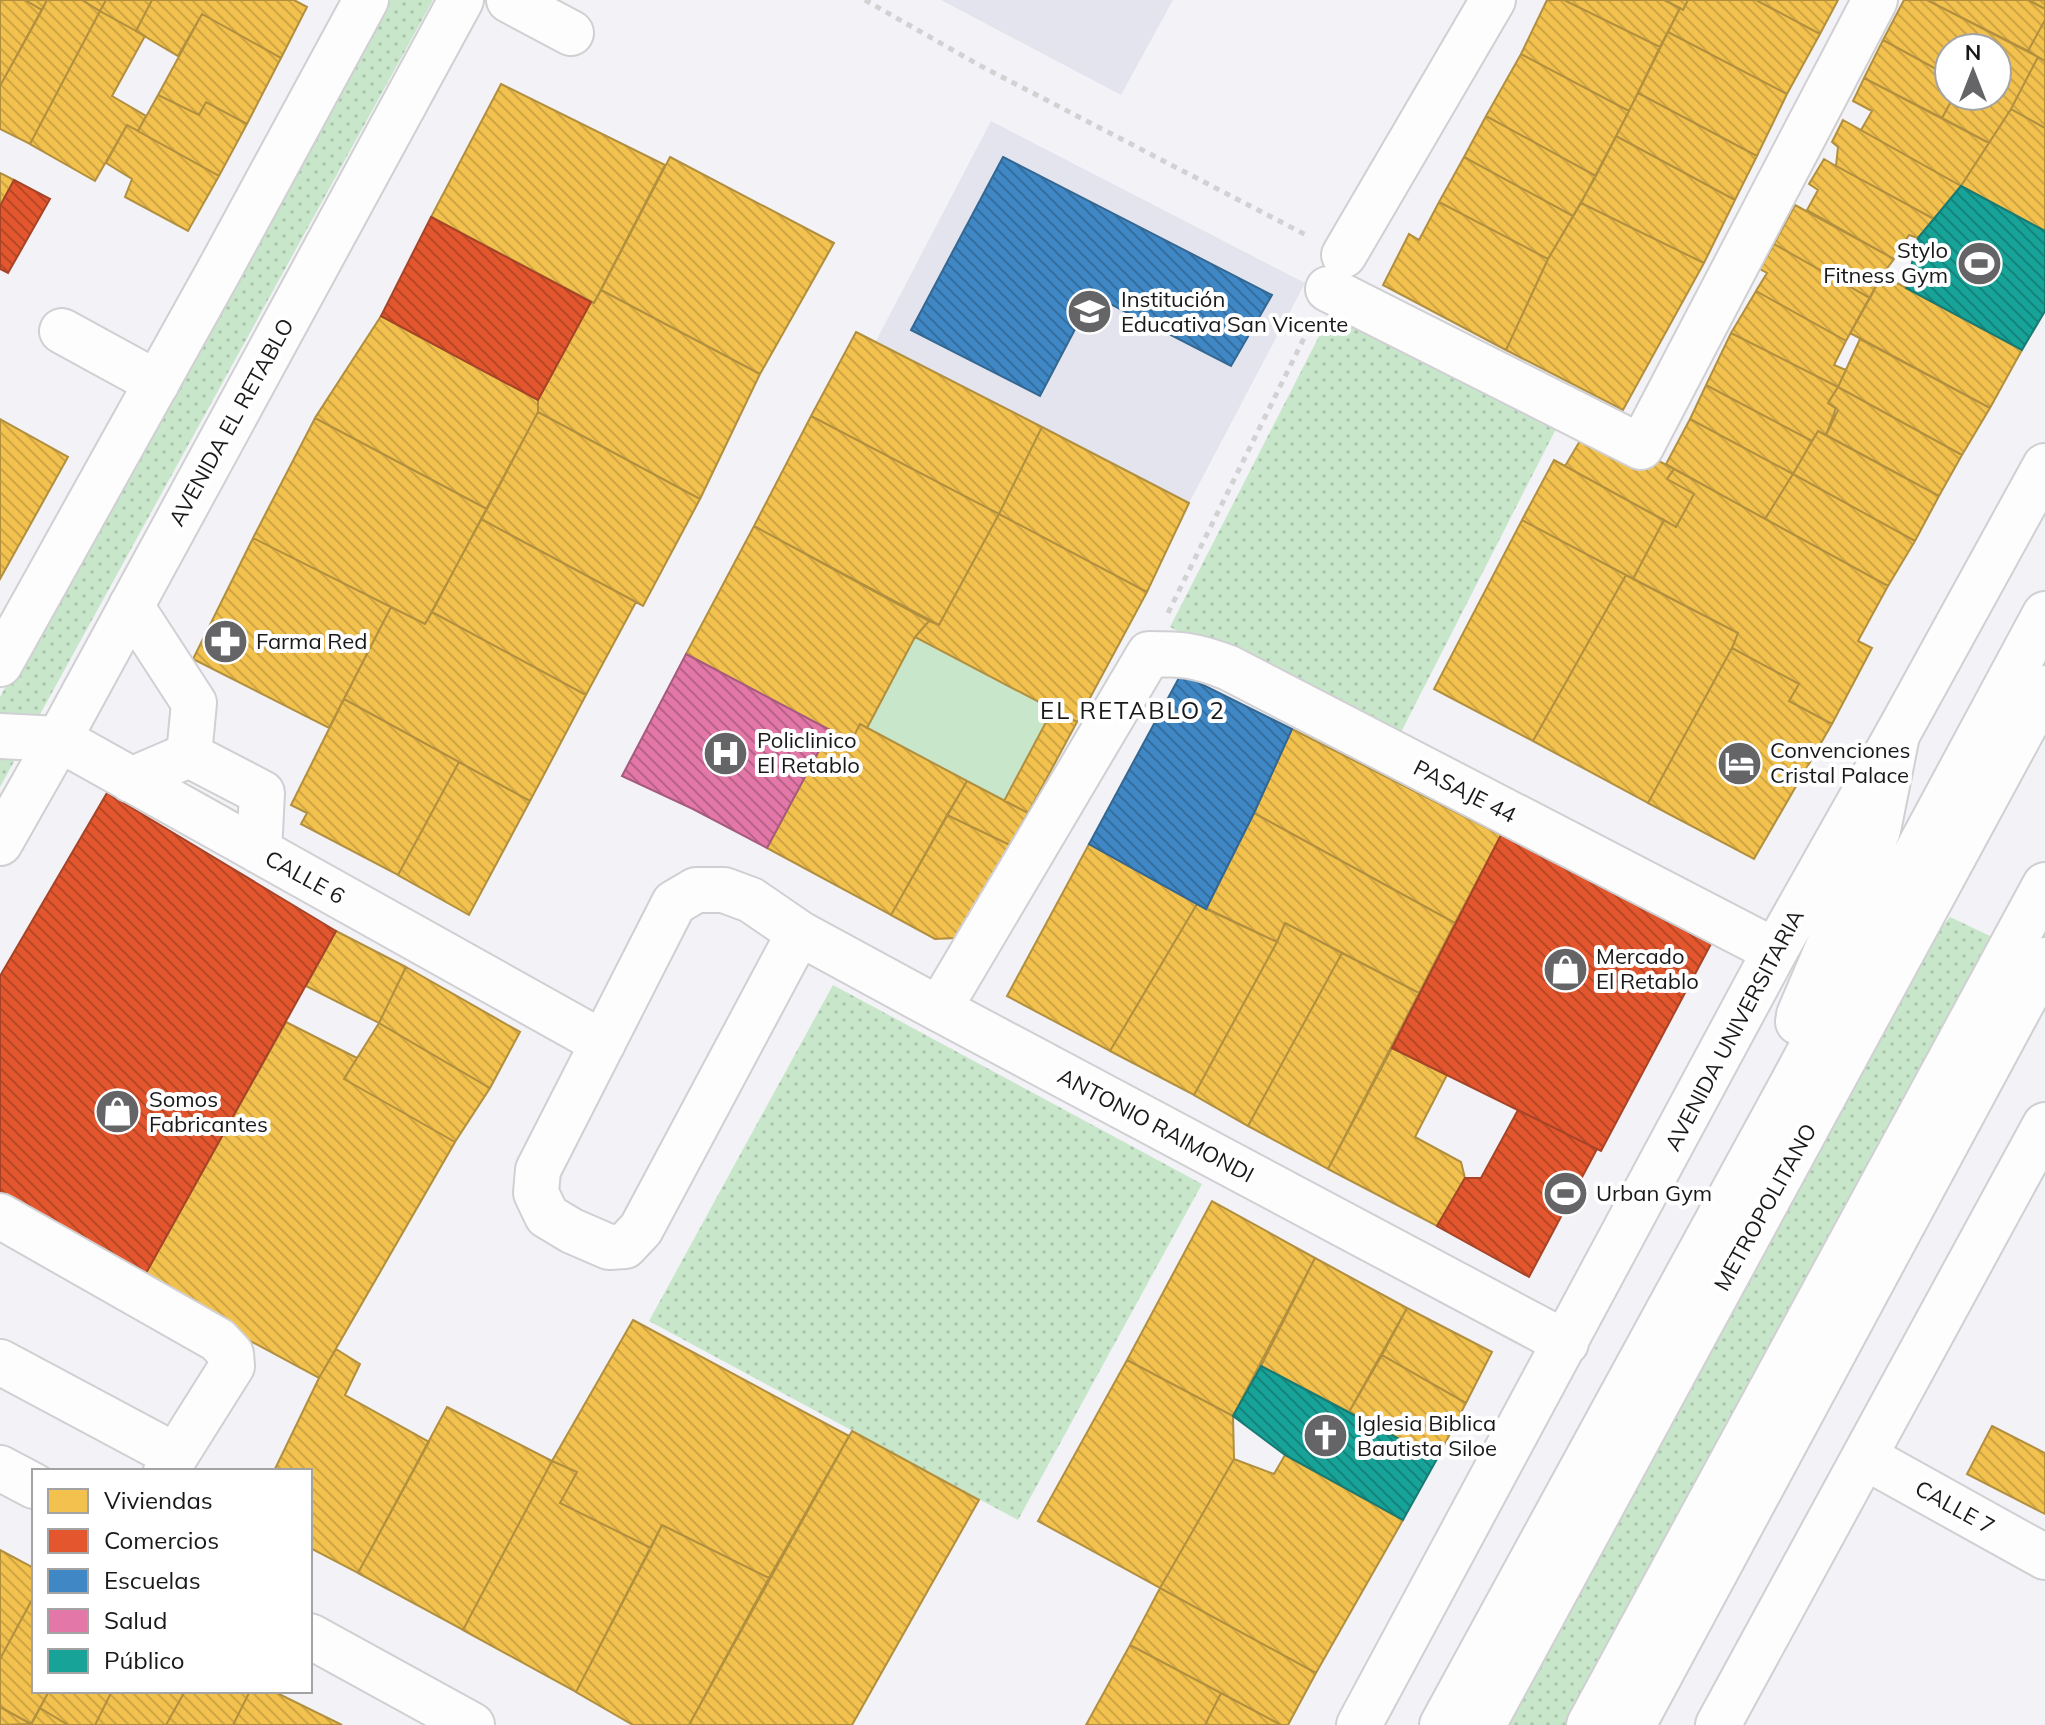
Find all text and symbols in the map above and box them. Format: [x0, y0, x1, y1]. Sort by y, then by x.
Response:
north arrow [1933, 32, 2013, 112]
text: N [1965, 38, 1981, 66]
place label: Stylo Fitness Gym [1823, 236, 1948, 289]
sports icon: Stylo Fitness Gym [1955, 239, 2003, 287]
place label: Institución Educativa San Vicente [1121, 285, 1348, 338]
school or university icon: Institución Educativa San Vicente [1066, 288, 1114, 336]
street label: AVENIDA EL RETABLO [162, 313, 300, 531]
pharmacy icon: Farma Red [201, 617, 249, 665]
place label: Farma Red [256, 627, 368, 655]
district label: EL RETABLO 2 [1040, 695, 1226, 725]
place label: Policlinico El Retablo [757, 726, 860, 779]
hospital icon: Policlinico El Retablo [702, 729, 750, 777]
place label: Convenciones Cristal Palace [1770, 736, 1910, 789]
hotel icon: Convenciones Cristal Palace [1715, 739, 1763, 787]
street label: PASAJE 44 [1409, 753, 1521, 829]
street label: CALLE 6 [260, 844, 350, 910]
street label: AVENIDA UNIVERSITARIA [1658, 904, 1810, 1156]
place label: Mercado El Retablo [1596, 942, 1699, 995]
shop icon: Mercado El Retablo [1541, 945, 1589, 993]
street label: ANTONIO RAIMONDI [1053, 1061, 1259, 1189]
place label: Somos Fabricantes [149, 1085, 268, 1138]
shop icon: Somos Fabricantes [94, 1088, 142, 1136]
street label: METROPOLITANO [1707, 1118, 1823, 1296]
sports icon: Urban Gym [1541, 1169, 1589, 1217]
place label: Urban Gym [1596, 1179, 1712, 1207]
place label: Iglesia Biblica Bautista Siloe [1357, 1409, 1497, 1462]
church icon: Iglesia Biblica Bautista Siloe [1302, 1412, 1350, 1460]
legend [32, 1469, 312, 1693]
street label: CALLE 7 [1910, 1474, 2000, 1540]
text: Viviendas [104, 1485, 213, 1515]
text: Comercios [104, 1525, 219, 1555]
text: Escuelas [104, 1565, 201, 1595]
text: Salud [104, 1605, 167, 1635]
text: Público [104, 1645, 185, 1675]

